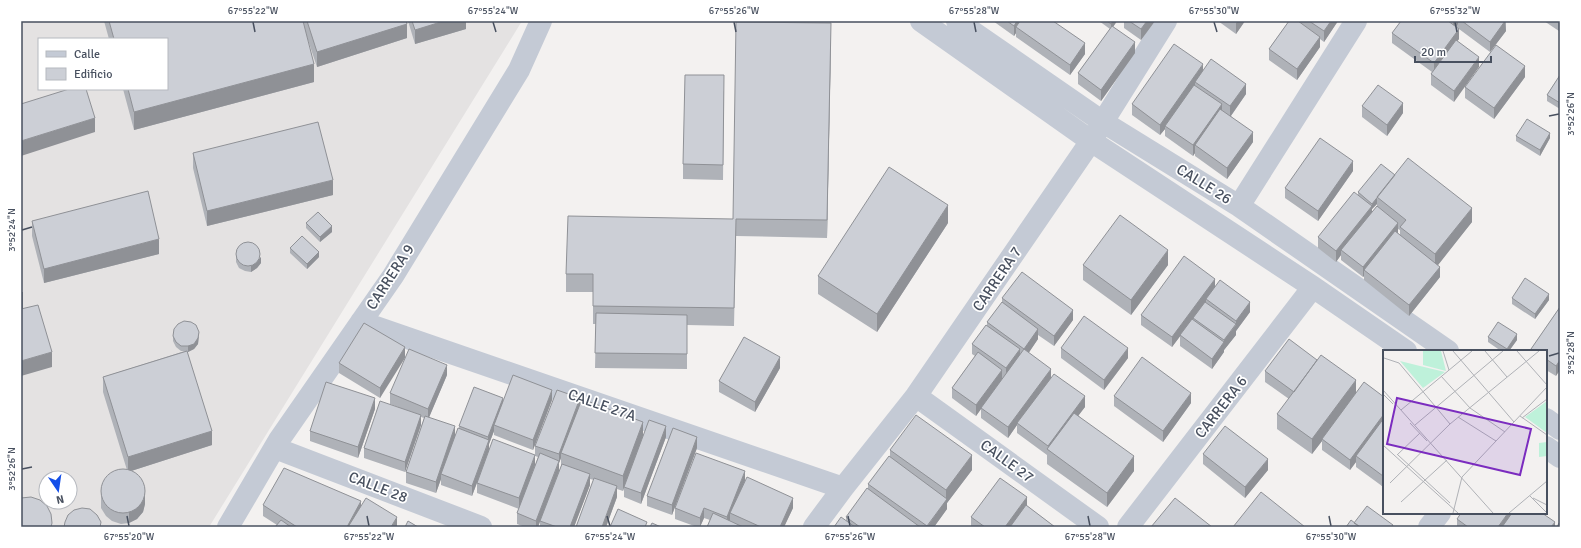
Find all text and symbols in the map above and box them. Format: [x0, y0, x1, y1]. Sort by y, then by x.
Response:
text: 67°55'22"W [228, 5, 279, 17]
text: 67°55'24"W [468, 5, 519, 17]
text: 67°55'26"W [709, 5, 760, 17]
text: 67°55'28"W [949, 5, 1000, 17]
text: 67°55'30"W [1189, 5, 1240, 17]
text: 67°55'32"W [1430, 5, 1481, 17]
legend [38, 38, 168, 90]
scale bar [1415, 38, 1491, 64]
text: 20 m [1421, 45, 1446, 60]
text: Calle [74, 47, 100, 62]
text: Edificio [74, 67, 112, 82]
text: 3°52'26"N [1565, 92, 1577, 136]
street label: CALLE 26 [1173, 160, 1235, 208]
text: 3°52'24"N [6, 208, 18, 252]
street label: CARRERA 9 [362, 241, 418, 313]
street label: CARRERA 7 [969, 243, 1025, 315]
text: 3°52'28"N [1565, 331, 1577, 375]
inset map [1383, 350, 1547, 514]
street label: CARRERA 6 [1191, 372, 1251, 442]
street label: CALLE 27A [566, 385, 638, 425]
street label: CALLE 27 [977, 436, 1037, 486]
text: 3°52'26"N [6, 447, 18, 491]
street label: CALLE 28 [346, 468, 410, 506]
north arrow [38, 470, 78, 510]
text: N [55, 492, 65, 506]
text: 67°55'20"W [104, 531, 155, 543]
text: 67°55'22"W [344, 531, 395, 543]
text: 67°55'24"W [585, 531, 636, 543]
text: 67°55'26"W [825, 531, 876, 543]
text: 67°55'28"W [1065, 531, 1116, 543]
text: 67°55'30"W [1306, 531, 1357, 543]

